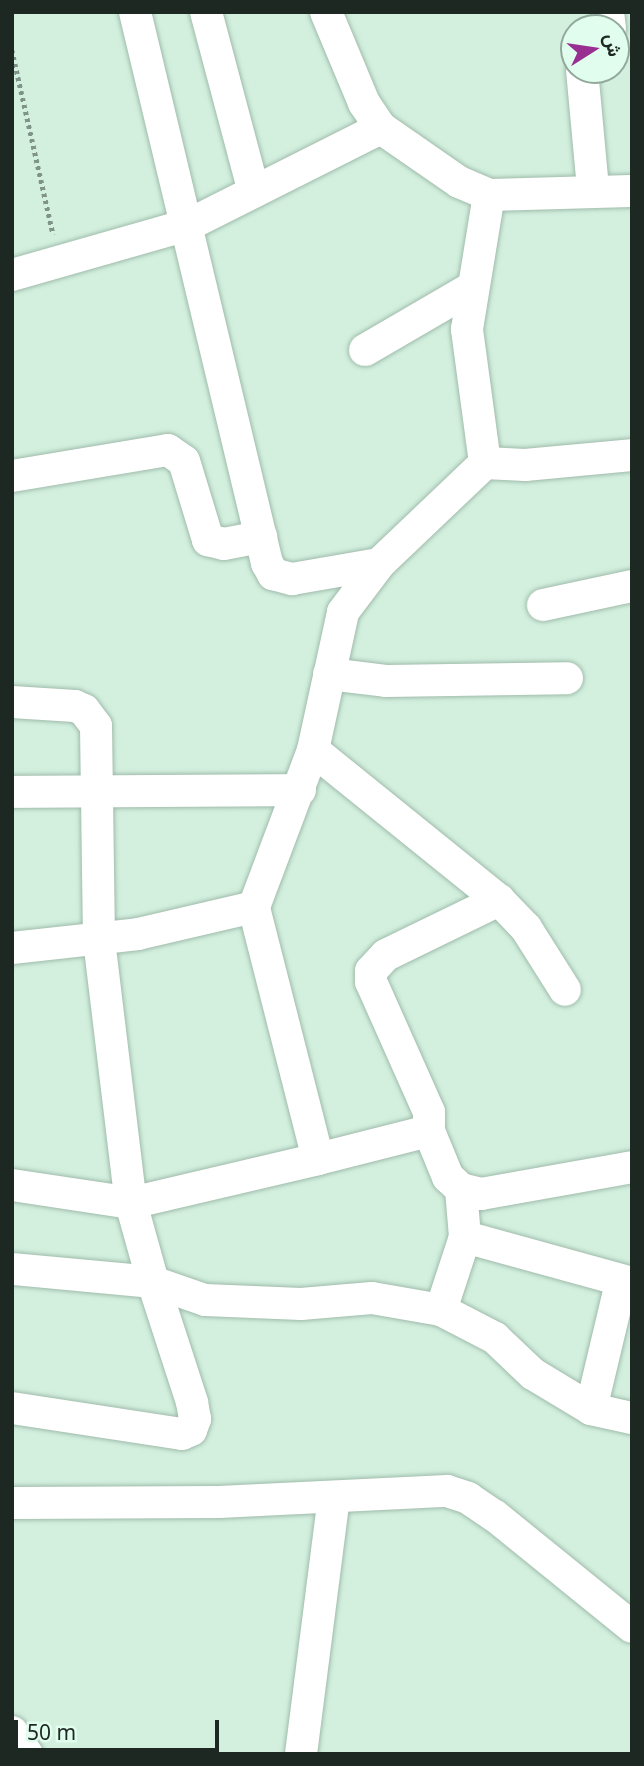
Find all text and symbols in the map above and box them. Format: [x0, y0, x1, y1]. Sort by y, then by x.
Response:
north arrow [560, 14, 630, 84]
text: ش [598, 31, 629, 59]
scale bar [18, 1706, 222, 1750]
text: 50 m [27, 1718, 76, 1746]

